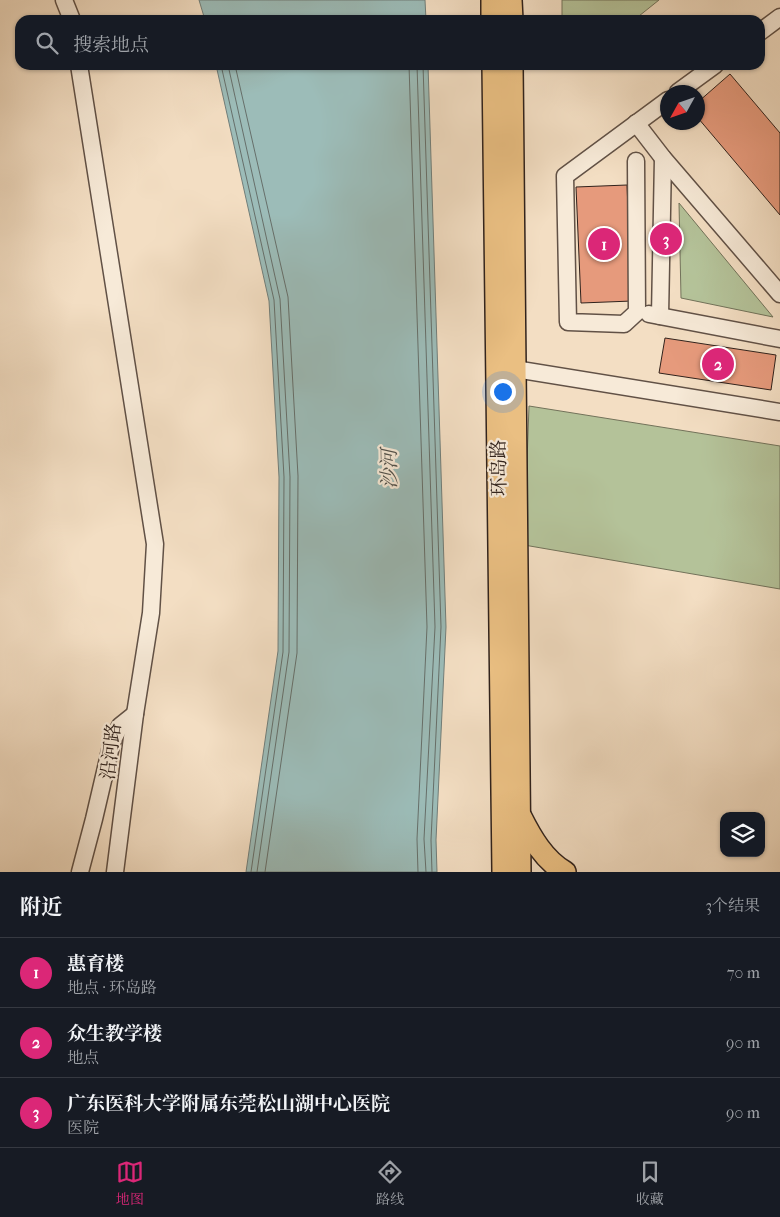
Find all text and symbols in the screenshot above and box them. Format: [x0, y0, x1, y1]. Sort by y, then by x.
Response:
search box [15, 15, 765, 70]
icon: search [33, 29, 61, 57]
text: 搜索地点 [73, 34, 149, 56]
north arrow [660, 85, 705, 130]
pin: 3 [650, 220, 682, 258]
pin: 1 [588, 225, 620, 263]
pin: 2 [702, 345, 734, 383]
your location [490, 379, 516, 405]
street label: 环岛路 [488, 439, 510, 497]
water label: 沙河 [378, 446, 401, 489]
street label: 沿河路 [97, 721, 125, 781]
map controls [720, 812, 765, 857]
button: layers [720, 812, 765, 857]
text: 附近 [20, 895, 62, 919]
text: 3个结果 [705, 896, 760, 915]
text: 惠育楼 [67, 953, 124, 975]
text: 1 [33, 963, 39, 982]
text: 70 m [727, 963, 760, 982]
text: 地点 · 环岛路 [67, 978, 157, 997]
text: 众生教学楼 [67, 1023, 162, 1045]
text: 2 [32, 1033, 40, 1052]
text: 90 m [726, 1033, 760, 1052]
text: 地点 [67, 1048, 99, 1067]
text: 广东医科大学附属东莞松山湖中心医院 [67, 1093, 390, 1115]
text: 3 [33, 1103, 39, 1122]
text: 90 m [726, 1103, 760, 1122]
text: 医院 [67, 1118, 99, 1137]
tab: 地图 [116, 1158, 144, 1208]
tab: 路线 [376, 1158, 404, 1208]
tab: 收藏 [636, 1158, 664, 1208]

